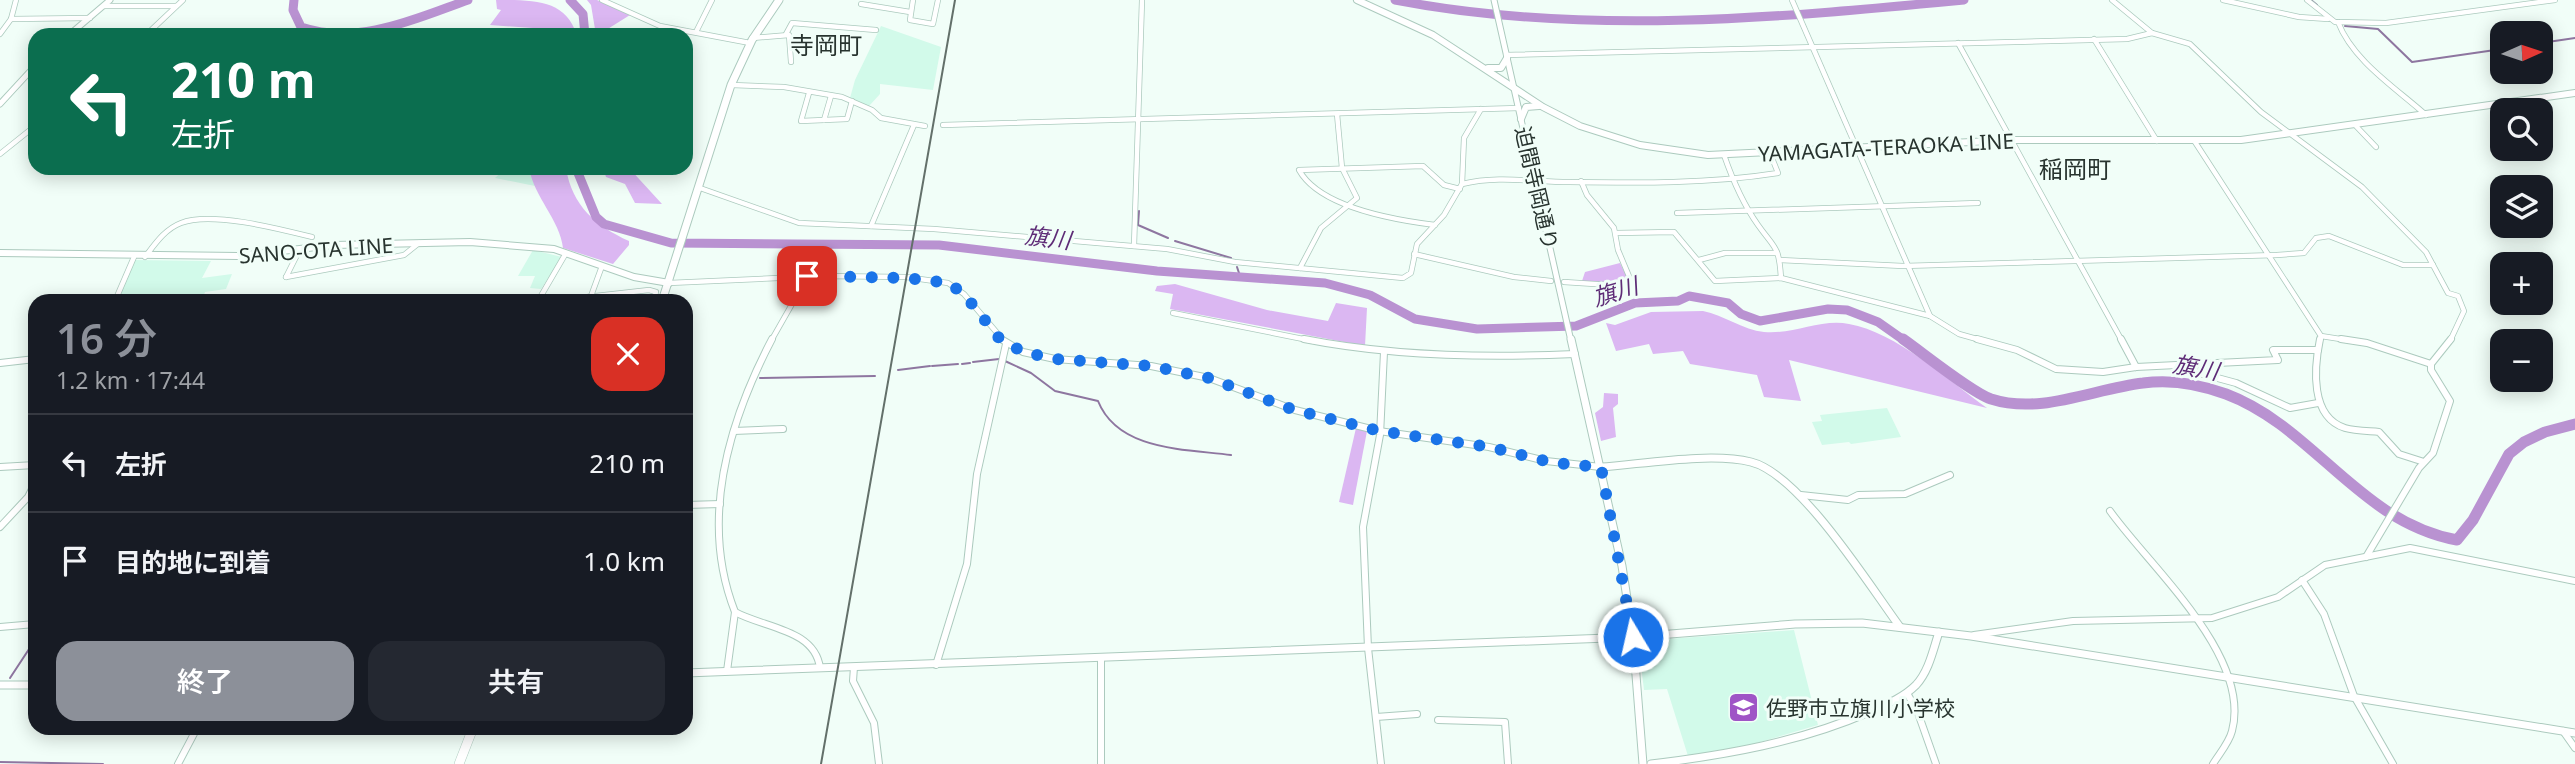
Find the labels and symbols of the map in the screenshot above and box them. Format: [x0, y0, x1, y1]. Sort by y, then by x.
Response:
north arrow [2490, 21, 2553, 84]
district label: 寺岡町 [790, 28, 862, 61]
street label: 迫間寺岡通り [1509, 123, 1565, 253]
street label: YAMAGATA-TERAOKA LINE [1757, 126, 2015, 168]
district label: 稲岡町 [2039, 152, 2111, 185]
water label: 旗川 [1023, 218, 1076, 256]
street label: SANO-OTA LINE [238, 231, 394, 269]
pin [777, 246, 837, 306]
water label: 旗川 [1588, 268, 1645, 313]
water label: 旗川 [2171, 347, 2224, 387]
position arrow [1596, 600, 1670, 674]
school or university icon: 佐野市立旗川小学校 [1726, 691, 1760, 725]
place label: 佐野市立旗川小学校 [1766, 694, 1955, 722]

